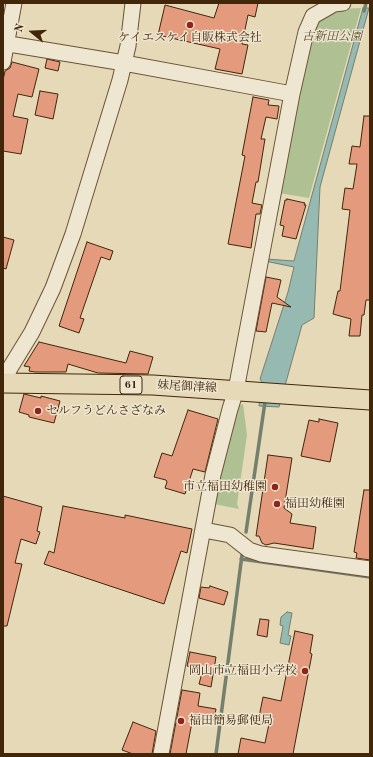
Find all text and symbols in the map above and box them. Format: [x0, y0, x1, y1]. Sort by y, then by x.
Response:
north arrow [12, 12, 52, 52]
marker: ケイエスケイ自販株式会社 [185, 20, 195, 30]
text: N [14, 22, 27, 34]
park label: 古新田公園 [302, 30, 362, 44]
place label: ケイエスケイ自販株式会社 [118, 31, 262, 45]
road number: 61 [120, 376, 142, 394]
street label: 妹尾御津線 [157, 378, 217, 396]
place label: セルフうどんさざなみ [46, 404, 166, 418]
marker: セルフうどんさざなみ [33, 406, 43, 416]
place label: 市立福田幼稚園 [183, 480, 267, 494]
marker: 市立福田幼稚園 [270, 482, 280, 492]
place label: 福田幼稚園 [285, 497, 345, 511]
marker: 福田幼稚園 [272, 499, 282, 509]
place label: 岡山市立福田小学校 [189, 664, 297, 678]
marker: 岡山市立福田小学校 [300, 666, 310, 676]
place label: 福田簡易郵便局 [189, 714, 273, 728]
marker: 福田簡易郵便局 [176, 716, 186, 726]

